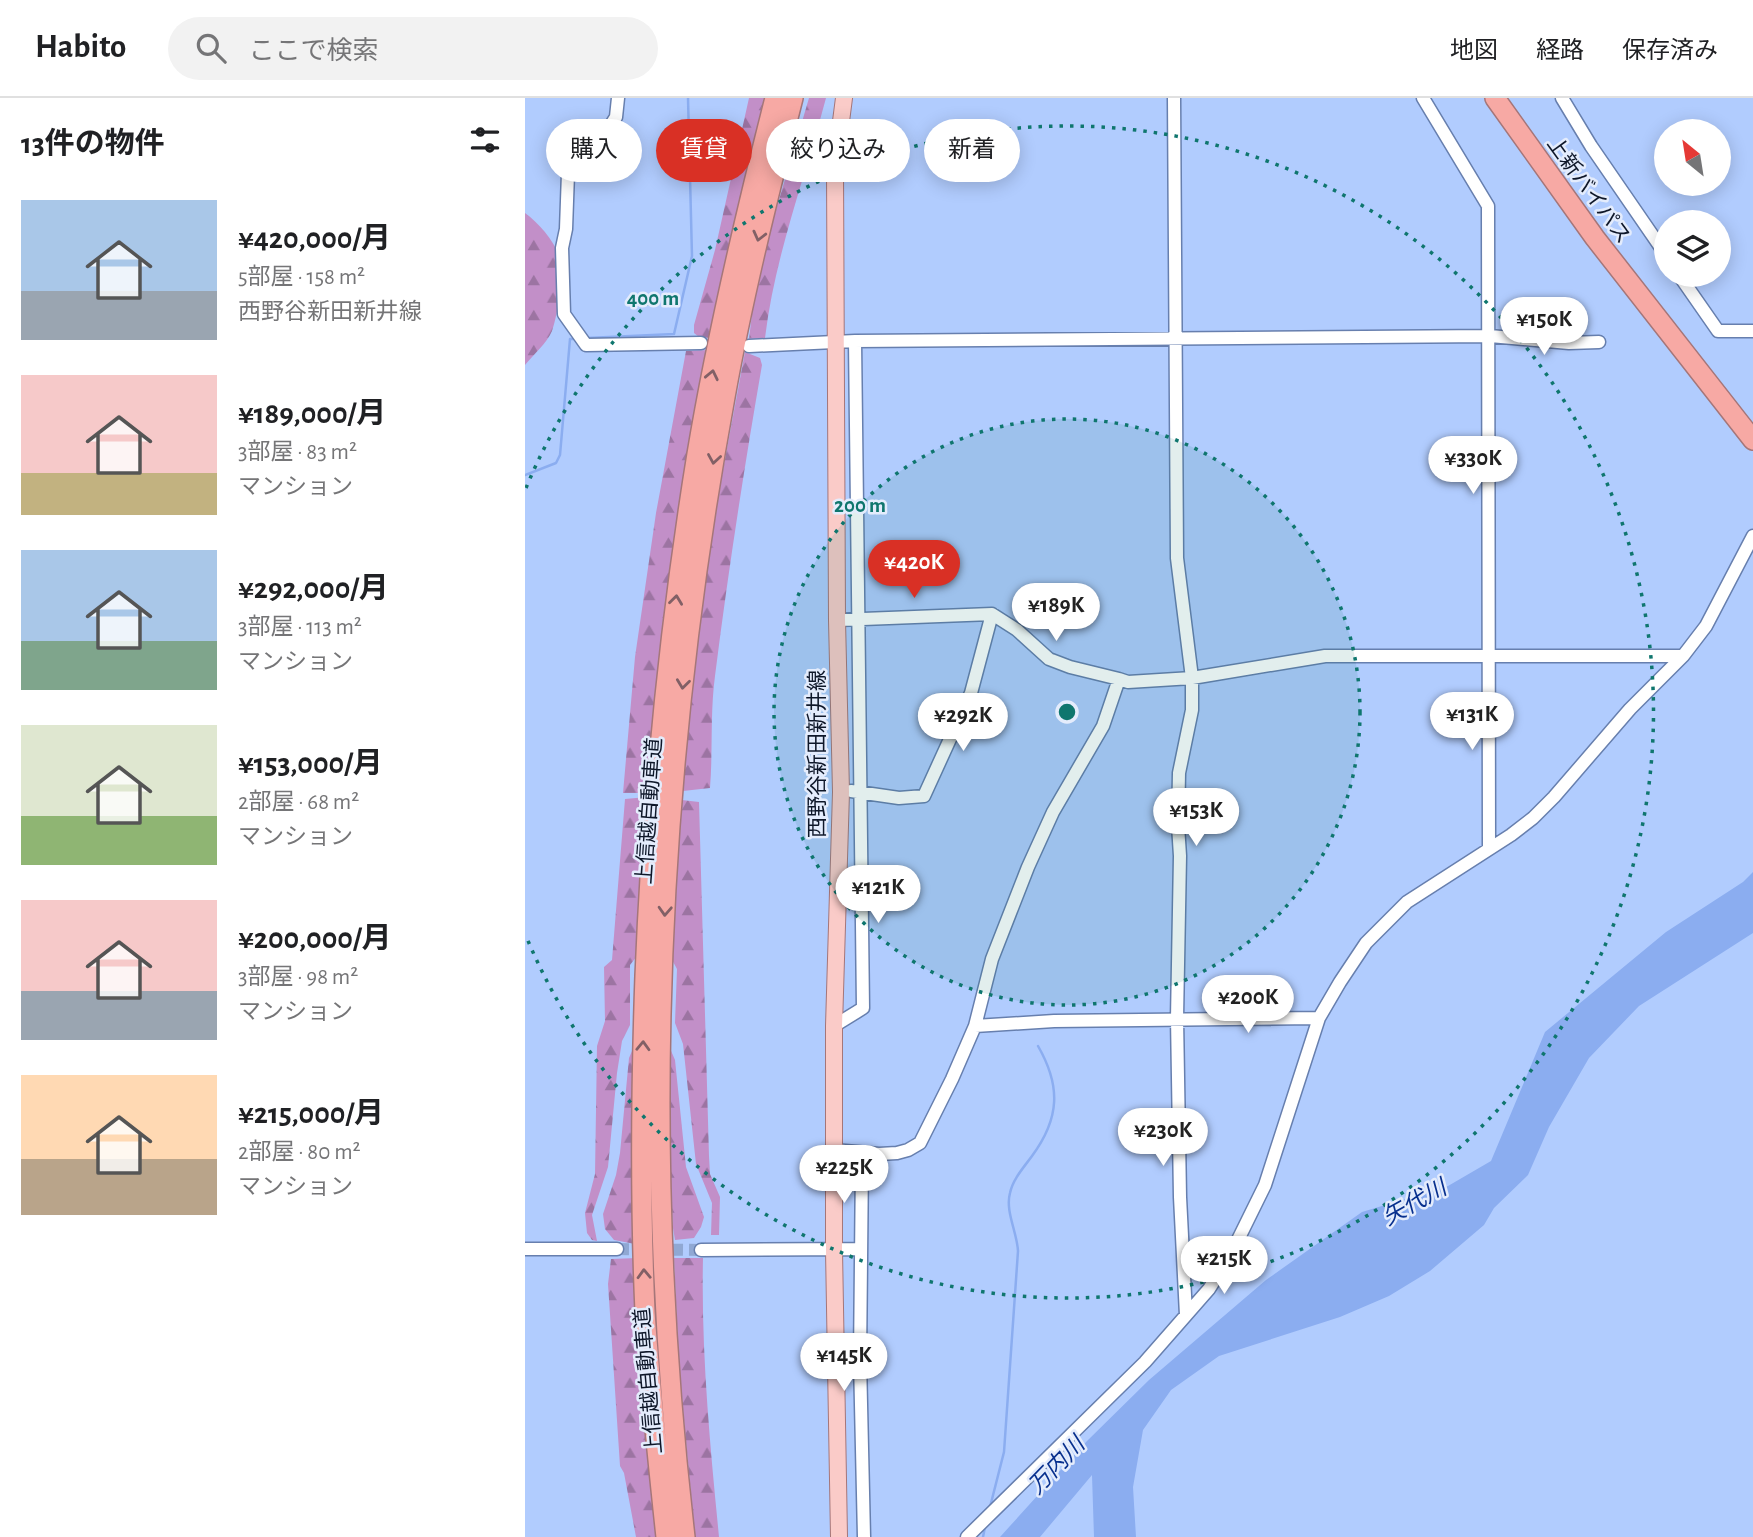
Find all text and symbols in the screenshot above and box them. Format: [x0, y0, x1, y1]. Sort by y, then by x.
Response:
search box [168, 17, 658, 80]
icon: search [192, 29, 230, 67]
text: Habito [35, 31, 126, 64]
text: ここで検索 [248, 38, 378, 64]
text: 地図 [1450, 39, 1498, 63]
text: 経路 [1536, 39, 1584, 63]
text: 保存済み [1622, 39, 1718, 63]
chip: 購入 [546, 119, 642, 182]
chip: 賃貸 [656, 119, 752, 182]
chip: 絞り込み [766, 119, 910, 182]
chip: 新着 [924, 119, 1020, 182]
north arrow [1654, 119, 1731, 196]
map controls [1654, 119, 1731, 287]
icon: filters [466, 121, 504, 159]
text: 13件の物件 [21, 129, 165, 159]
street label: 上新バイパス [1543, 133, 1635, 247]
button: layers [1654, 210, 1731, 287]
text: ¥420,000/月 [238, 224, 391, 254]
icon: home [77, 228, 161, 312]
one-way arrow [753, 230, 767, 242]
text: 5部屋 · 158 m² [238, 266, 365, 289]
text: 400 m [627, 288, 679, 309]
pin: ¥150K [1495, 298, 1593, 357]
text: 西野谷新田新井線 [238, 301, 422, 324]
text: ¥150K [1516, 308, 1572, 331]
one-way arrow [703, 369, 718, 381]
text: ¥189,000/月 [238, 399, 386, 429]
icon: home [77, 403, 161, 487]
pin: ¥330K [1424, 436, 1522, 496]
text: 3部屋 · 83 m² [238, 441, 357, 464]
text: ¥330K [1444, 447, 1502, 470]
one-way arrow [707, 453, 722, 464]
text: マンション [238, 476, 353, 499]
text: 200 m [834, 495, 886, 516]
pin: ¥420K [865, 540, 963, 600]
text: ¥420K [884, 551, 944, 574]
text: ¥292,000/月 [238, 574, 389, 604]
icon: home [77, 578, 161, 662]
pin: ¥189K [1007, 584, 1105, 643]
one-way arrow [668, 594, 683, 606]
text: ¥189K [1028, 594, 1084, 617]
text: 3部屋 · 113 m² [238, 616, 362, 639]
text: マンション [238, 651, 353, 674]
street label: 西野谷新田新井線 [806, 670, 828, 838]
one-way arrow [676, 679, 691, 690]
pin: ¥131K [1423, 692, 1521, 752]
pin: ¥292K [914, 694, 1012, 753]
centre of rings [1055, 700, 1079, 724]
text: ¥131K [1446, 703, 1498, 726]
text: ¥292K [934, 704, 992, 727]
street label: 上信越自動車道 [633, 737, 665, 885]
text: ¥153,000/月 [238, 749, 383, 779]
icon: home [77, 753, 161, 837]
pin: ¥153K [1147, 788, 1245, 848]
text: 2部屋 · 68 m² [238, 791, 359, 814]
text: ¥153K [1169, 799, 1223, 822]
text: マンション [238, 826, 353, 849]
pin: ¥121K [829, 866, 927, 925]
text: ¥121K [852, 876, 904, 899]
one-way arrow [657, 905, 672, 916]
text: ¥200,000/月 [238, 924, 391, 954]
icon: home [77, 928, 161, 1012]
text: 3部屋 · 98 m² [238, 966, 358, 989]
pin: ¥200K [1199, 976, 1297, 1035]
text: ¥200K [1218, 986, 1278, 1009]
text: マンション [238, 1001, 353, 1024]
one-way arrow [635, 1041, 651, 1051]
text: ¥215,000/月 [238, 1099, 384, 1129]
icon: home [77, 1103, 161, 1187]
pin: ¥230K [1114, 1108, 1212, 1168]
text: ¥230K [1134, 1119, 1192, 1142]
text: 2部屋 · 80 m² [238, 1141, 361, 1164]
pin: ¥225K [795, 1146, 893, 1205]
text: ¥225K [815, 1156, 873, 1179]
water label: 矢代川 [1378, 1173, 1453, 1230]
text: マンション [238, 1176, 353, 1199]
pin: ¥215K [1175, 1236, 1273, 1296]
text: ¥215K [1197, 1247, 1251, 1270]
one-way arrow [637, 1268, 652, 1279]
street label: 上信越自動車道 [631, 1307, 665, 1455]
pin: ¥145K [795, 1334, 893, 1393]
text: ¥145K [816, 1344, 872, 1367]
water label: 万内川 [1023, 1430, 1091, 1499]

